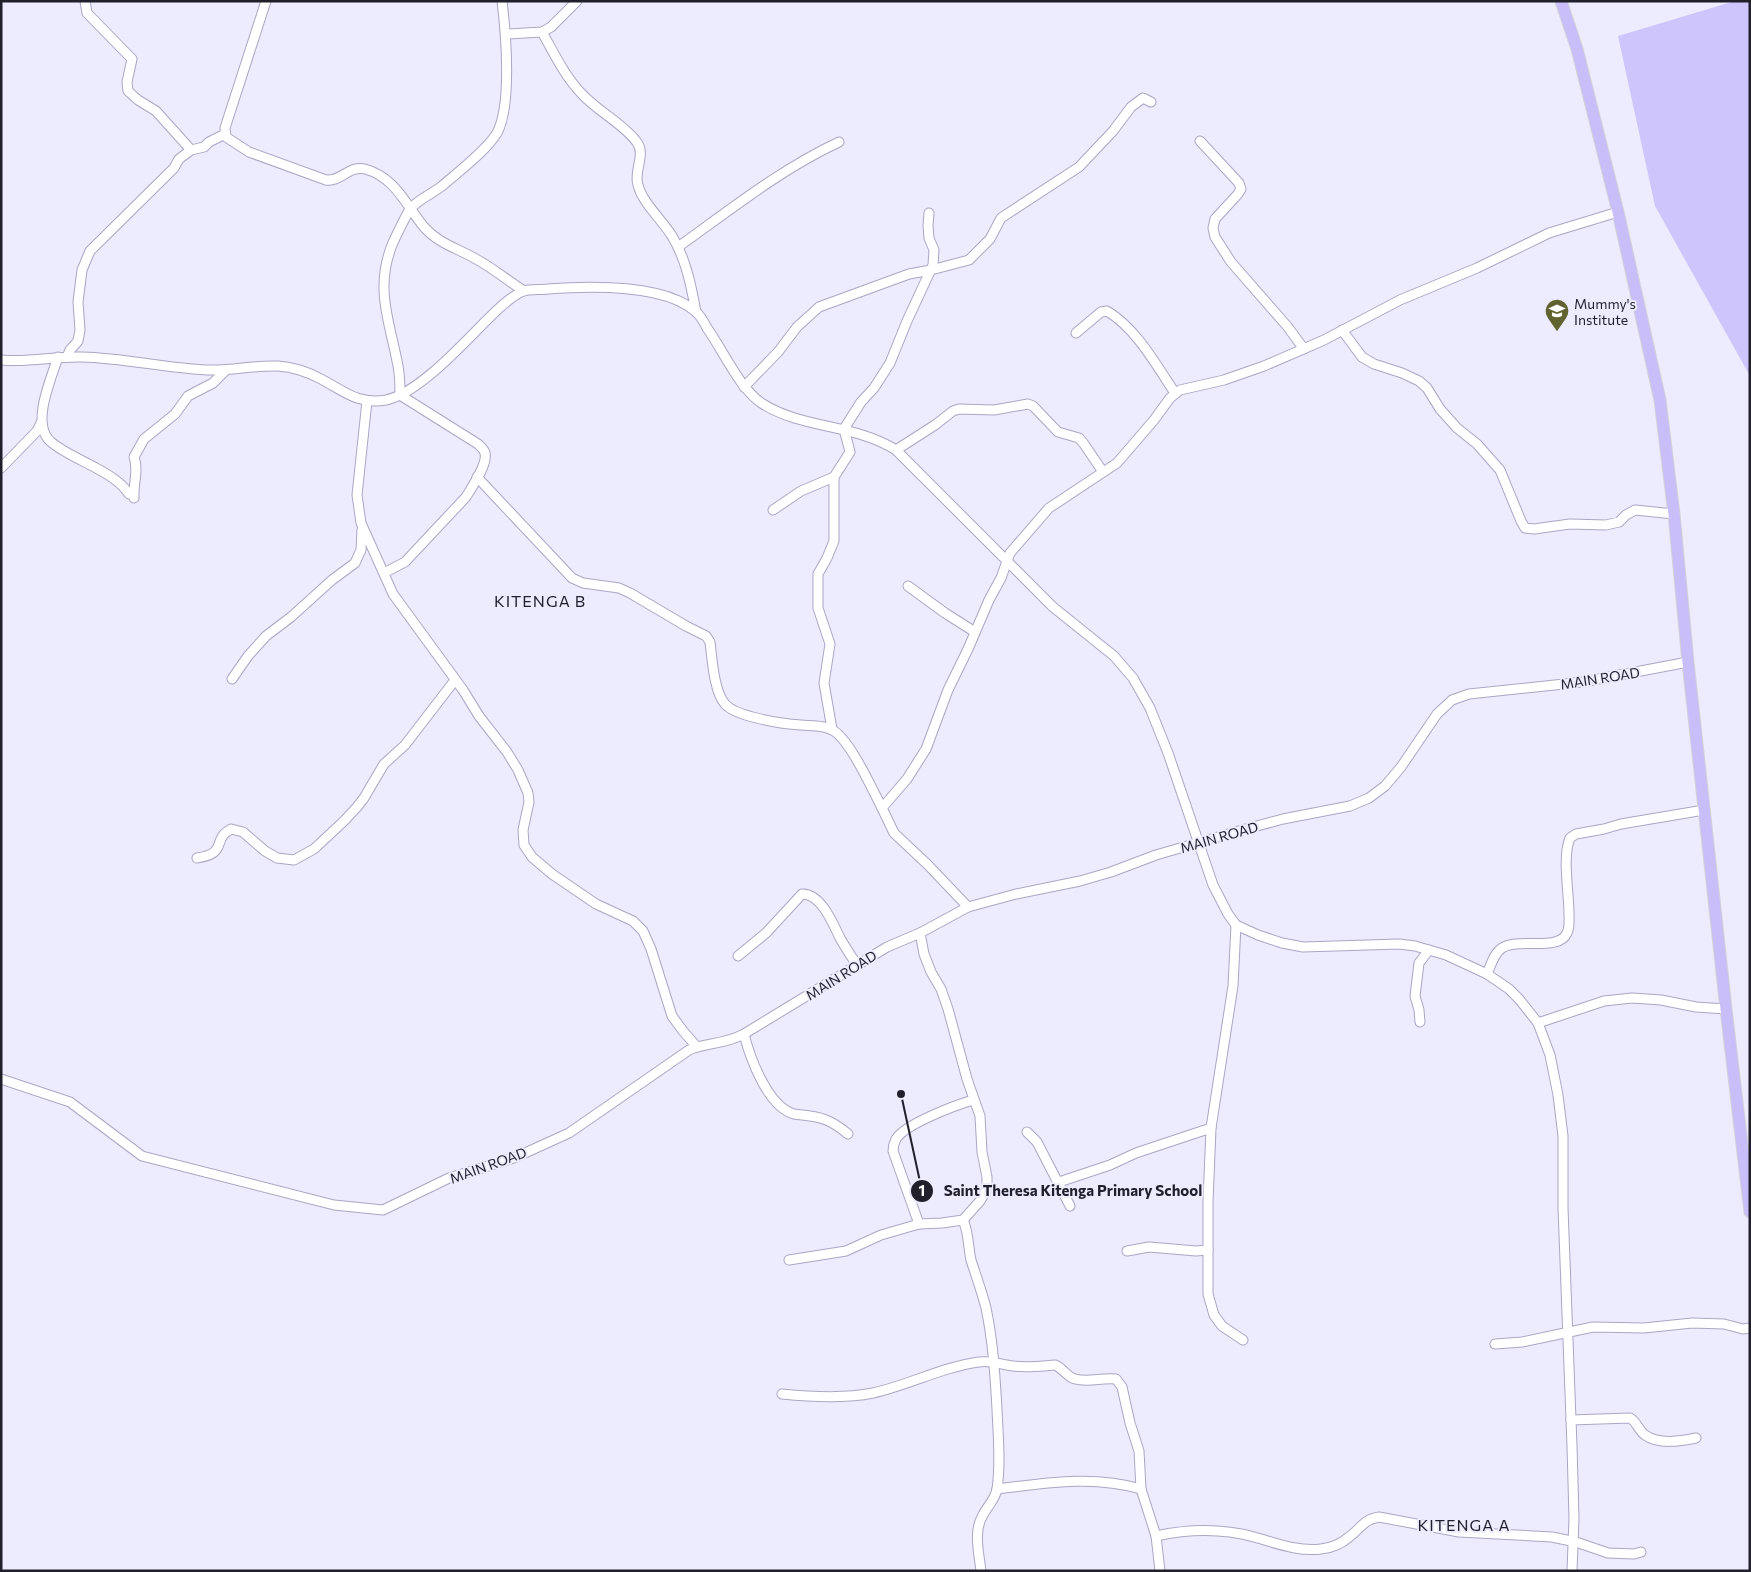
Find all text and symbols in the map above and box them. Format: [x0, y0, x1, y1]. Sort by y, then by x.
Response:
place label: Mummy's Institute [1574, 295, 1636, 328]
school or university icon: Mummy's Institute [1544, 298, 1570, 332]
district label: KITENGA B [494, 591, 586, 610]
street label: MAIN ROAD [1559, 663, 1641, 693]
street label: MAIN ROAD [1178, 818, 1260, 856]
street label: MAIN ROAD [802, 946, 880, 1004]
street label: MAIN ROAD [447, 1143, 529, 1187]
callout: Saint Theresa Kitenga Primary School [909, 1176, 1213, 1206]
text: 1 [919, 1181, 925, 1199]
text: Saint Theresa Kitenga Primary School [944, 1181, 1202, 1199]
district label: KITENGA A [1418, 1515, 1510, 1534]

